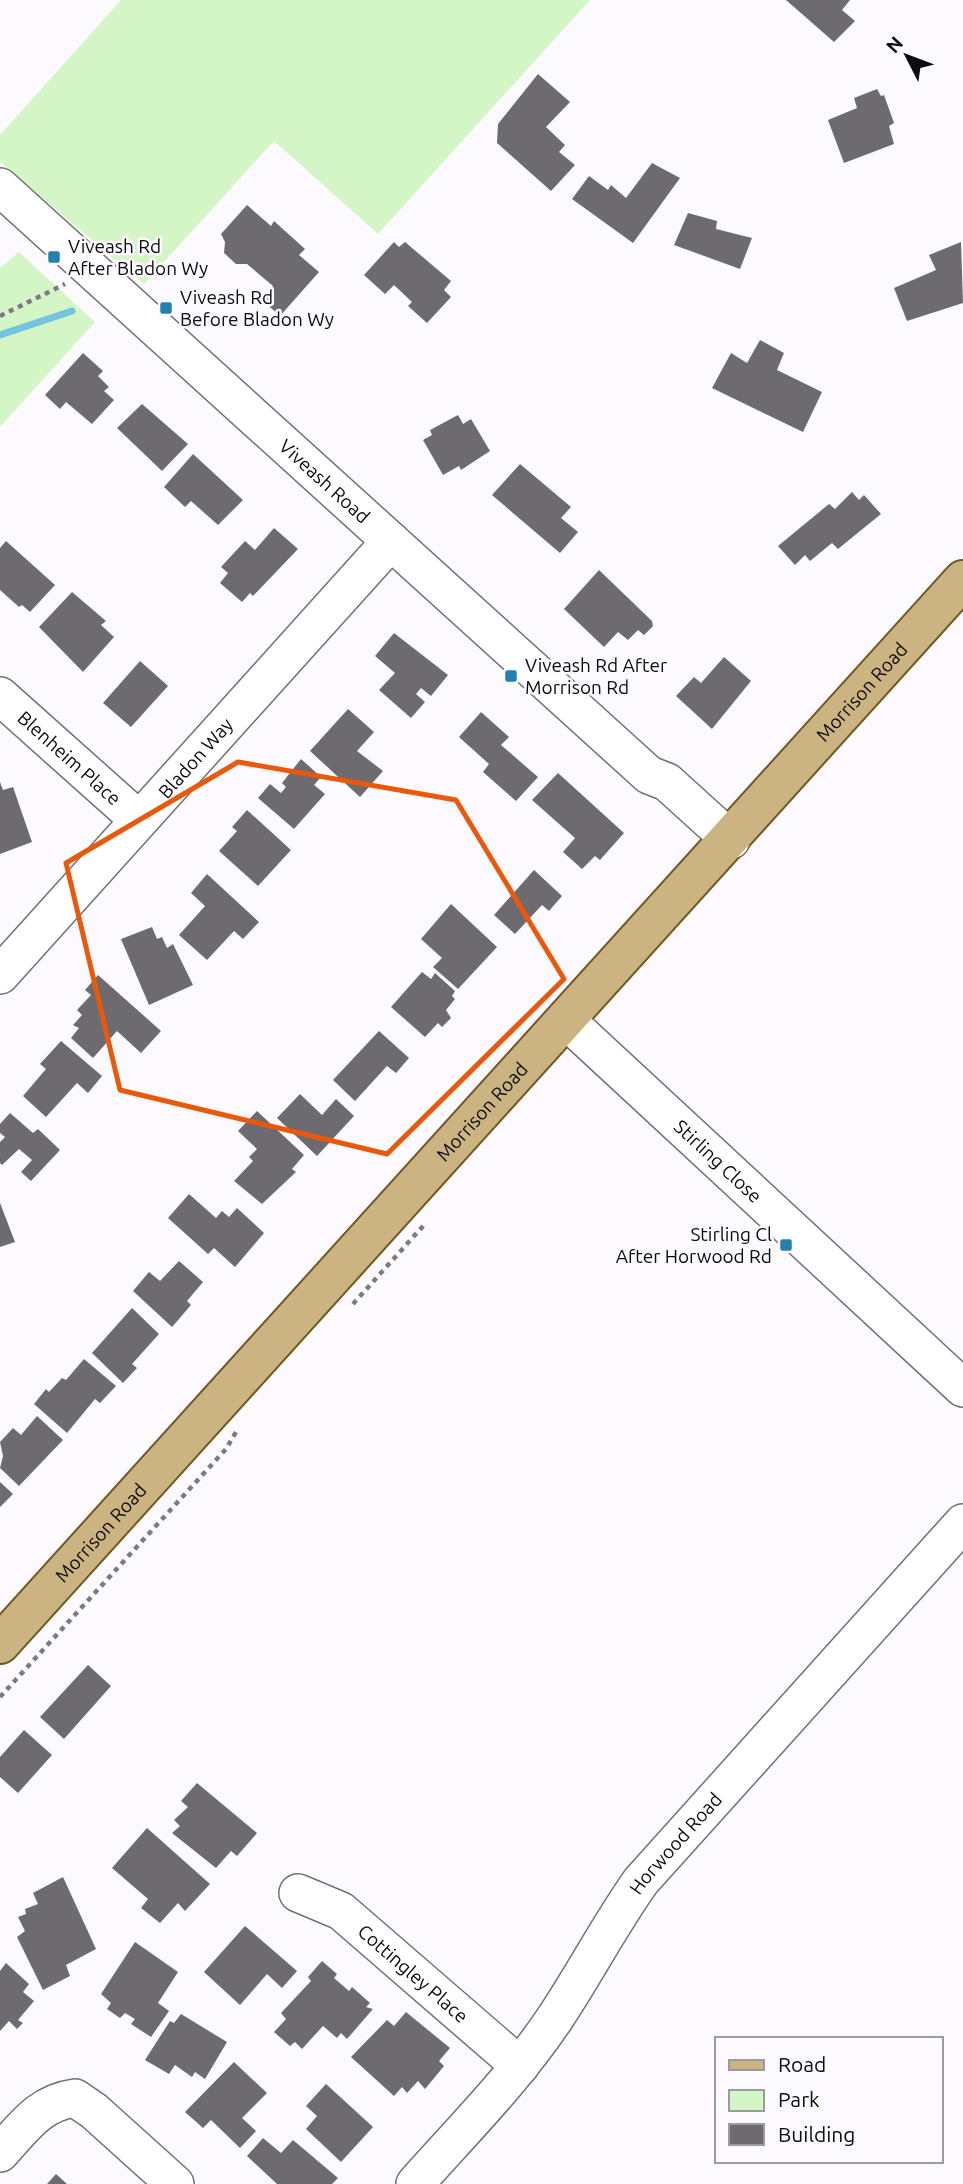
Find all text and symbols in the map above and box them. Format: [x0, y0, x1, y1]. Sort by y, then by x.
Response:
north arrow [872, 21, 942, 91]
text: N [881, 32, 907, 57]
place label: Viveash Rd After Bladon Wy [68, 235, 208, 279]
marker: Viveash Rd After Bladon Wy [46, 249, 62, 265]
place label: Viveash Rd Before Bladon Wy [180, 286, 334, 330]
marker: Viveash Rd Before Bladon Wy [158, 300, 174, 316]
street label: Viveash Road [275, 435, 374, 528]
street label: Morrison Road [811, 638, 912, 746]
place label: Viveash Rd After Morrison Rd [525, 654, 667, 698]
marker: Viveash Rd After Morrison Rd [503, 668, 519, 684]
street label: Blenheim Place [13, 706, 125, 810]
street label: Bladon Way [154, 713, 237, 803]
street label: Morrison Road [432, 1058, 532, 1165]
street label: Stirling Close [670, 1115, 766, 1207]
place label: Stirling Cl After Horwood Rd [616, 1223, 772, 1267]
marker: Stirling Cl After Horwood Rd [778, 1237, 794, 1253]
street label: Morrison Road [51, 1479, 151, 1587]
street label: Horwood Road [624, 1788, 726, 1898]
street label: Cottingley Place [354, 1920, 473, 2027]
legend [715, 2037, 942, 2163]
text: Road [778, 2052, 826, 2076]
text: Park [778, 2087, 820, 2111]
text: Building [778, 2122, 855, 2146]

